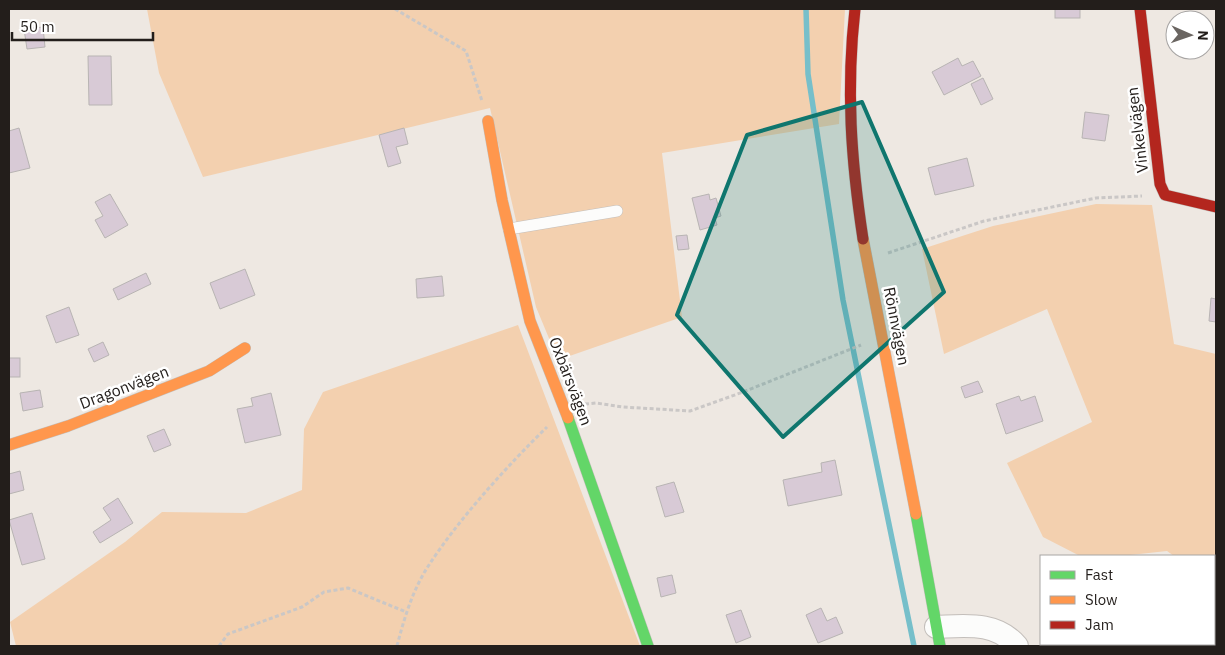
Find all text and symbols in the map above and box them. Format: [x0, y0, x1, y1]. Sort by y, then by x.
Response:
scale bar [12, 10, 154, 42]
north arrow [1165, 10, 1215, 60]
text: 50 m [20, 17, 55, 36]
text: N [1194, 30, 1212, 41]
street label: Vinkelvägen [1122, 86, 1152, 174]
street label: Rönnvägen [880, 285, 914, 367]
street label: Oxbärsvägen [545, 334, 597, 428]
street label: Dragonvägen [77, 361, 171, 413]
legend [1040, 555, 1215, 645]
text: Fast [1085, 565, 1113, 584]
text: Slow [1085, 590, 1118, 609]
text: Jam [1085, 615, 1114, 634]

